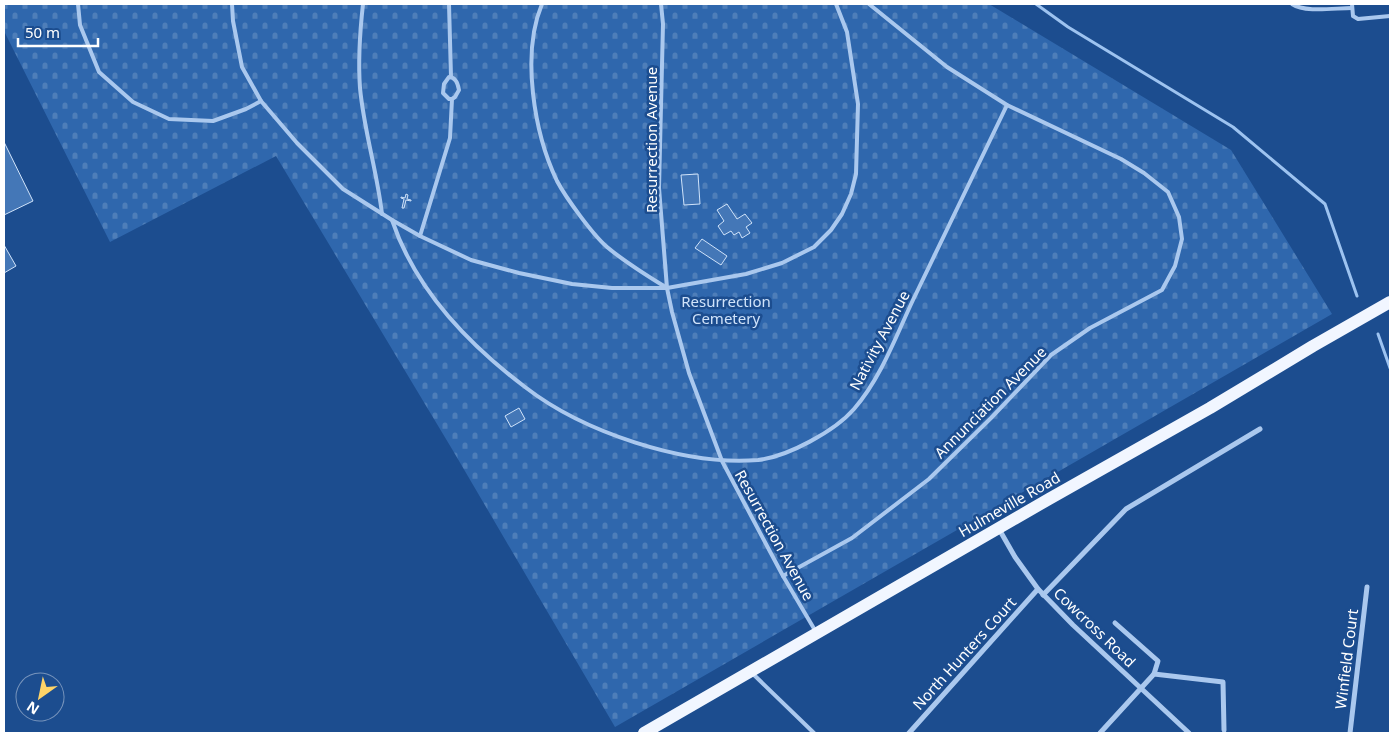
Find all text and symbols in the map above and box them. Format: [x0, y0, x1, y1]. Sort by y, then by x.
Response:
scale bar [18, 15, 98, 47]
text: 50 m [25, 22, 60, 42]
street label: Resurrection Avenue [641, 67, 661, 213]
street label: Nativity Avenue [844, 287, 914, 393]
park label: Resurrection Cemetery [681, 291, 771, 328]
street label: Annunciation Avenue [930, 342, 1050, 462]
street label: Resurrection Avenue [731, 466, 819, 604]
street label: Hulmeville Road [955, 467, 1063, 541]
street label: Cowcross Road [1050, 583, 1140, 671]
street label: North Hunters Court [908, 592, 1020, 714]
street label: Winfield Court [1330, 607, 1362, 710]
north arrow [15, 672, 65, 722]
text: N [23, 697, 43, 719]

